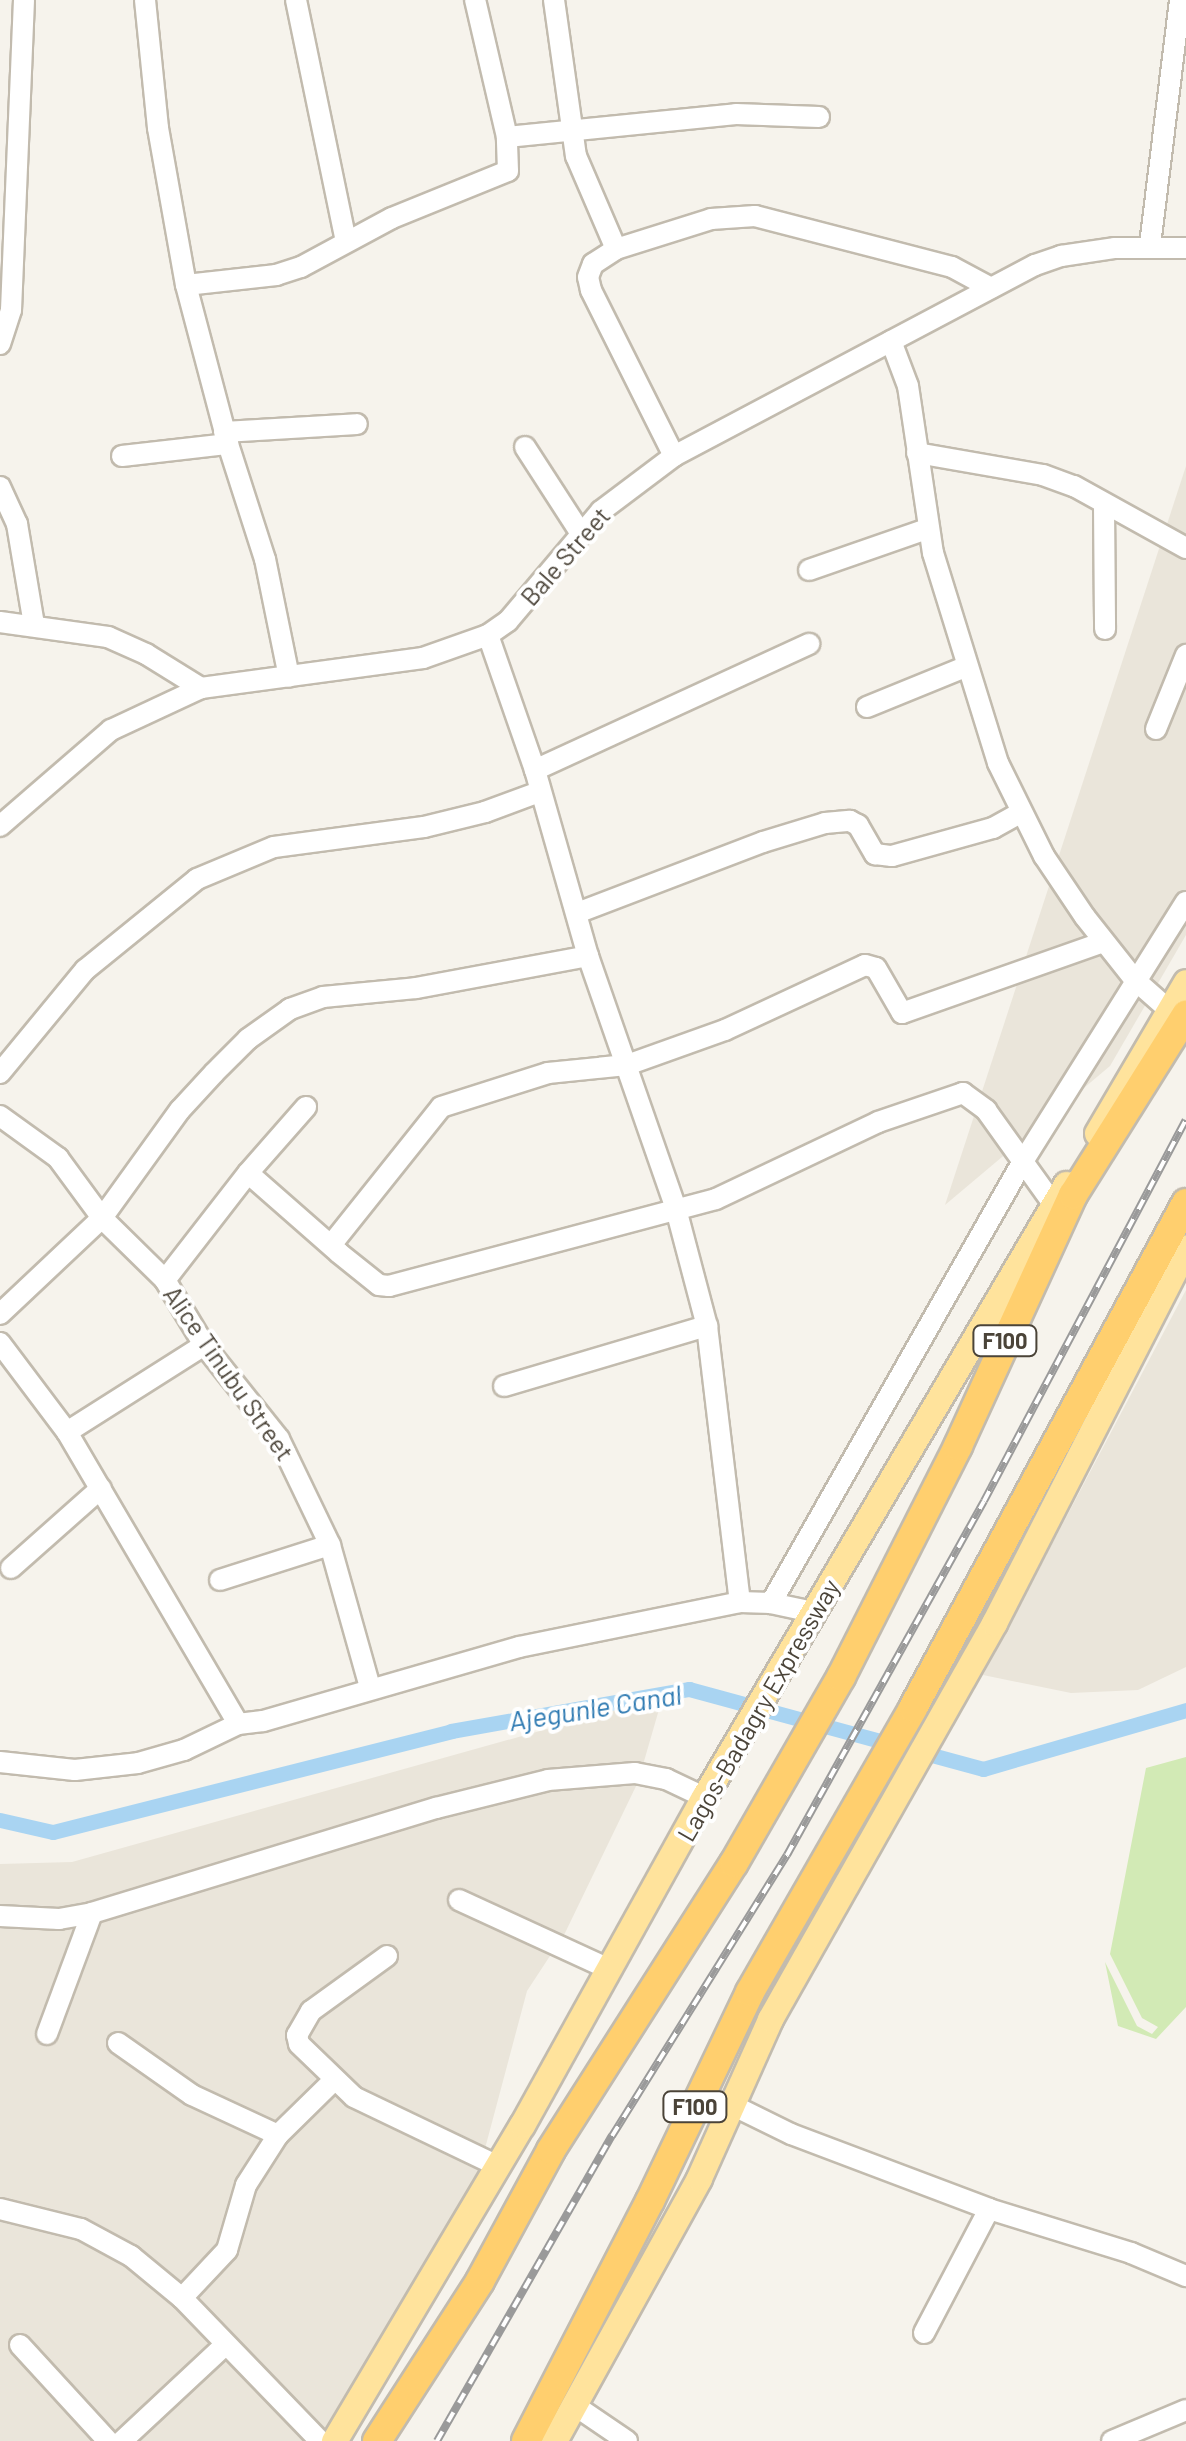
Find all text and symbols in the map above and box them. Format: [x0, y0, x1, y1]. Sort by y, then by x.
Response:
street label: Bale Street [514, 501, 616, 611]
street label: Alice Tinubu Street [158, 1280, 300, 1466]
road number: F100 [970, 1324, 1040, 1358]
street label: Lagos-Badagry Expressway [671, 1573, 845, 1847]
water label: Ajegunle Canal [506, 1677, 684, 1737]
road number: F100 [660, 2090, 730, 2124]

